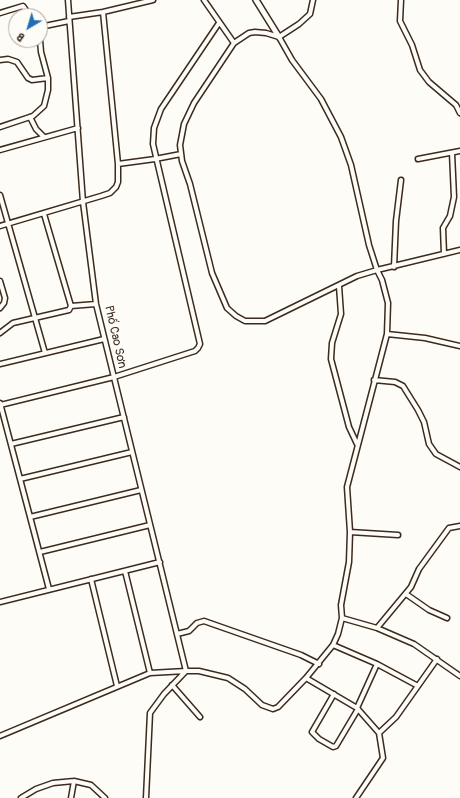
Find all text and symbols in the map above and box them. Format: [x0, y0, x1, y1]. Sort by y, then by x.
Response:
north arrow [8, 8, 48, 48]
text: B [14, 30, 27, 44]
street label: Phố Cao Sơn [101, 304, 129, 370]

